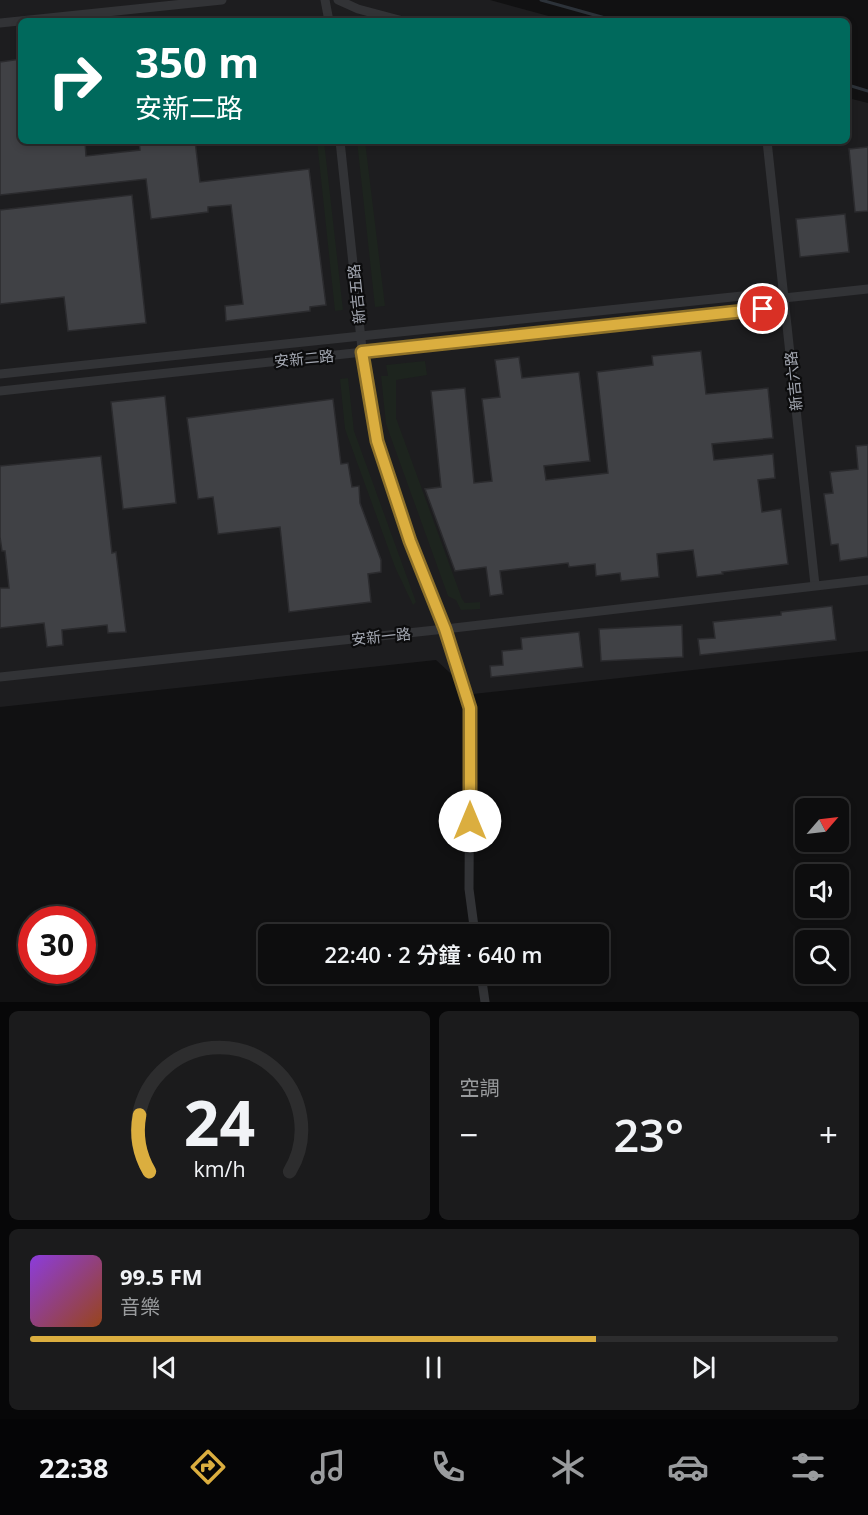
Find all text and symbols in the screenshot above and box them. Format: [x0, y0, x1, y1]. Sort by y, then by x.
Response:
text: 350 m [135, 33, 259, 90]
icon: right [36, 42, 114, 120]
text: 安新二路 [135, 89, 243, 126]
street label: 新吉五路 [343, 263, 369, 325]
pin [737, 283, 788, 334]
icon: arrive [746, 292, 779, 325]
street label: 安新二路 [273, 345, 335, 371]
street label: 新吉六路 [780, 350, 806, 412]
street label: 安新一路 [350, 623, 412, 649]
position arrow [438, 789, 502, 853]
north arrow [795, 798, 849, 852]
map controls [795, 798, 849, 984]
button: sound [795, 864, 849, 918]
speed limit sign: 30 [18, 906, 96, 984]
button: search [795, 930, 849, 984]
text: 22:40 · 2 分鐘 · 640 m [325, 939, 543, 969]
text: 空調 [460, 1074, 500, 1101]
text: 24 [184, 1079, 255, 1164]
text: 23° [613, 1104, 684, 1165]
text: − [460, 1112, 478, 1157]
text: + [819, 1112, 838, 1157]
text: km/h [193, 1155, 245, 1184]
text: 99.5 FM [120, 1261, 203, 1291]
text: 音樂 [120, 1293, 160, 1320]
icon: previous [148, 1351, 181, 1384]
icon: pause [417, 1351, 450, 1384]
icon: next [687, 1351, 720, 1384]
icon: directions [187, 1446, 229, 1488]
icon: music [307, 1446, 349, 1488]
icon: phone [427, 1446, 469, 1488]
icon: climate [547, 1446, 589, 1488]
icon: car [667, 1446, 709, 1488]
icon: filters [787, 1446, 829, 1488]
text: 22:38 [39, 1449, 108, 1486]

